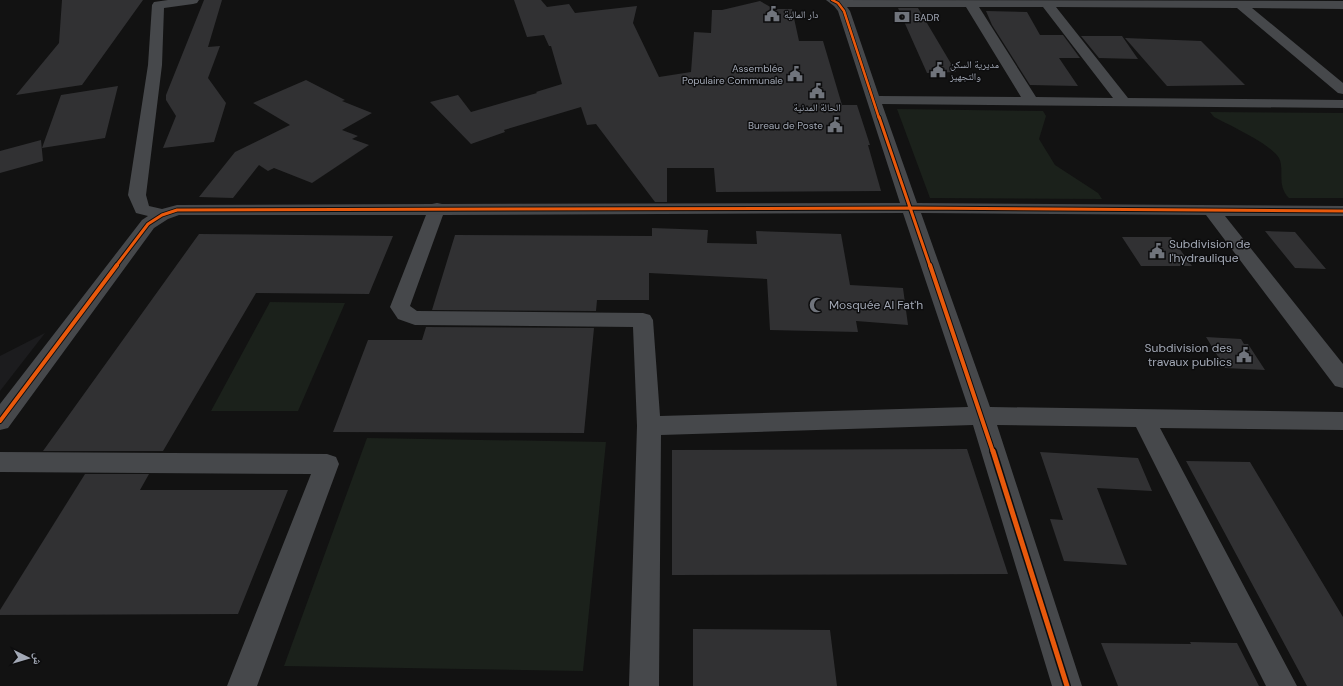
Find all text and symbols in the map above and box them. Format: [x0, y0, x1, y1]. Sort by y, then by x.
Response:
public building icon: دار المالية [763, 5, 781, 23]
place label: دار المالية [784, 8, 818, 21]
bank icon: BADR [893, 8, 911, 26]
place label: BADR [914, 11, 939, 24]
place label: مديرية السكن والتجهيز [949, 58, 999, 83]
public building icon: مديرية السكن والتجهيز [929, 61, 947, 79]
place label: Assemblée Populaire Communale [682, 62, 783, 87]
public building icon: Assemblée Populaire Communale [786, 65, 804, 83]
public building icon: الحالة المدنية [808, 82, 826, 100]
place label: الحالة المدنية [793, 101, 841, 114]
public building icon: Bureau de Poste [826, 116, 844, 134]
place label: Bureau de Poste [748, 119, 823, 132]
place label: Subdivision de l'hydraulique [1169, 236, 1251, 266]
public building icon: Subdivision de l'hydraulique [1148, 242, 1166, 260]
mosque icon: Mosquée Al Fat'h [808, 296, 826, 314]
place label: Mosquée Al Fat'h [829, 297, 923, 313]
place label: Subdivision des travaux publics [1145, 340, 1232, 370]
public building icon: Subdivision des travaux publics [1235, 346, 1253, 364]
north arrow [8, 638, 48, 678]
text: ش [29, 652, 45, 666]

